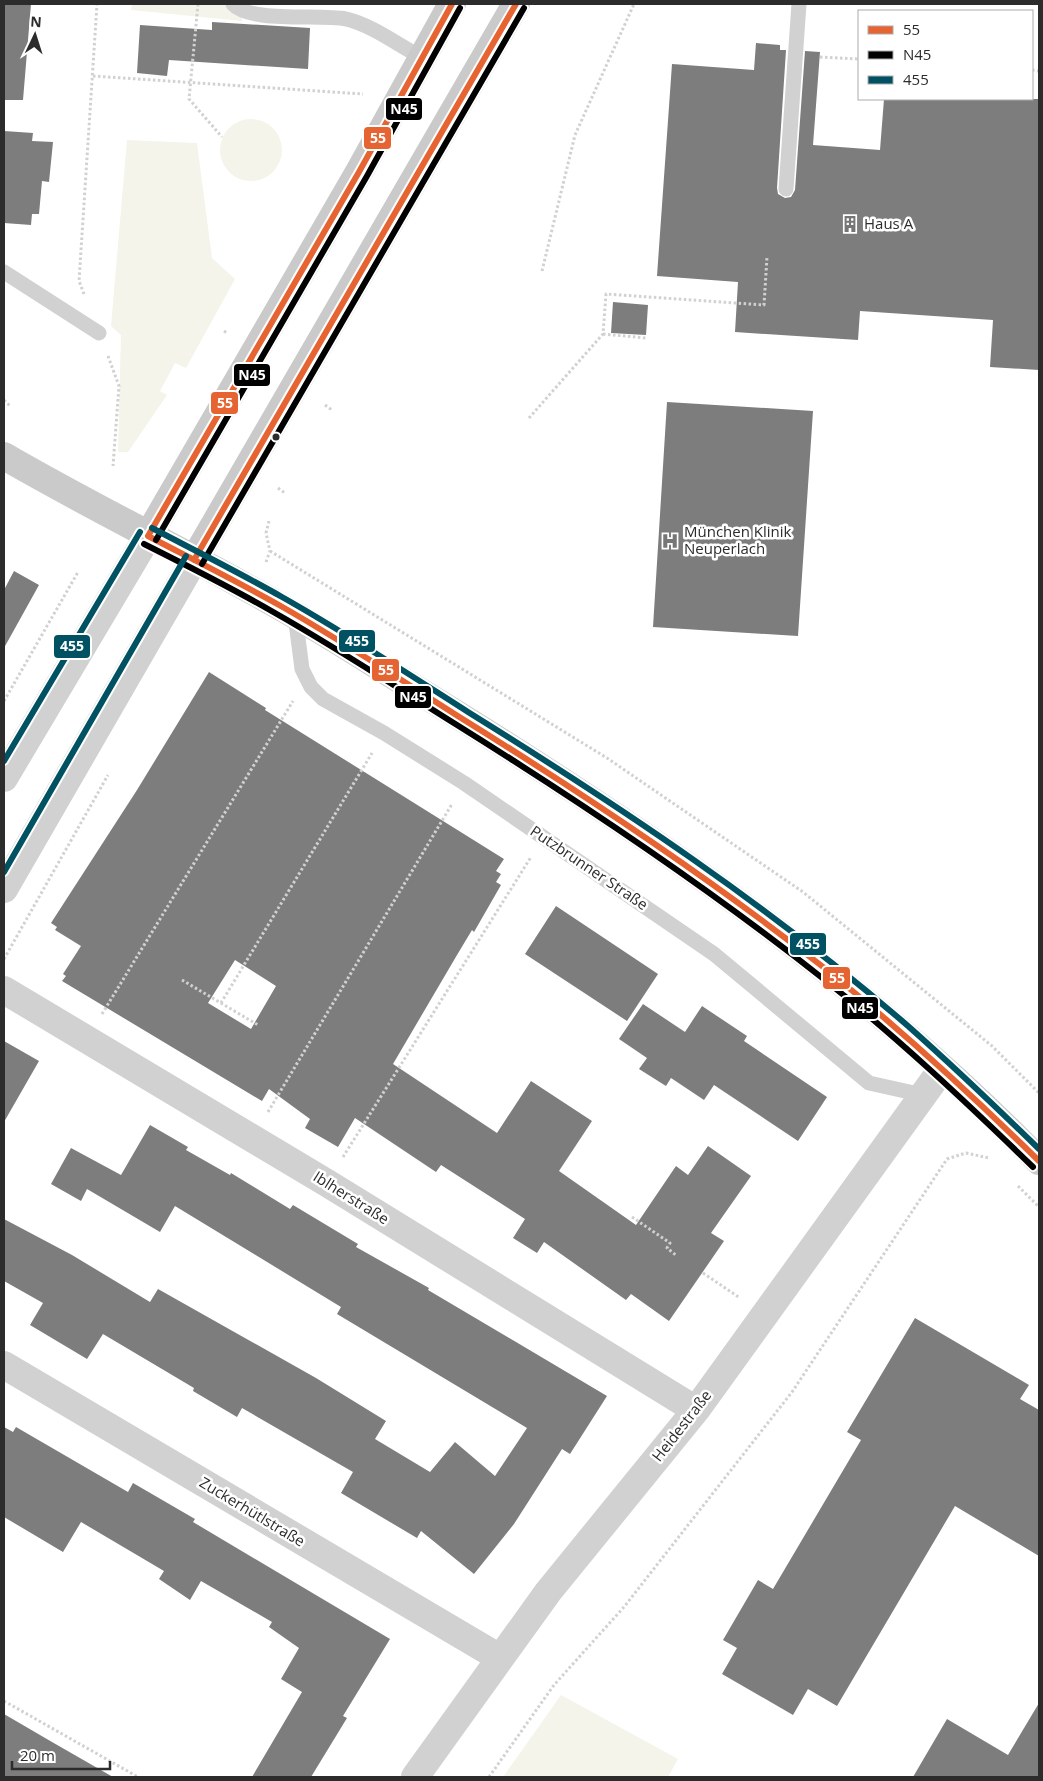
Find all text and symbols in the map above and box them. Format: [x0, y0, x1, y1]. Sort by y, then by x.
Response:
north arrow [10, 10, 60, 60]
legend [858, 10, 1033, 100]
text: N [30, 12, 42, 31]
text: 55 [903, 19, 920, 39]
text: N45 [903, 44, 931, 64]
text: 455 [903, 69, 929, 89]
line badge: N45 [385, 97, 423, 121]
text: N45 [390, 99, 418, 118]
line badge: 55 [363, 126, 392, 150]
text: 55 [370, 128, 386, 147]
place label: Haus A [864, 213, 914, 233]
building icon: Haus A [840, 214, 860, 234]
line badge: N45 [233, 363, 271, 387]
text: N45 [238, 365, 266, 384]
line badge: 55 [210, 391, 239, 415]
text: 55 [217, 393, 233, 412]
unlabelled marker [271, 432, 281, 442]
place label: München Klinik Neuperlach [684, 521, 792, 558]
hospital icon: München Klinik Neuperlach [660, 531, 680, 551]
line badge: 455 [338, 629, 376, 653]
text: 455 [345, 631, 369, 650]
line badge: 455 [53, 634, 91, 659]
text: 455 [60, 636, 84, 655]
line badge: 55 [371, 658, 400, 682]
text: 55 [378, 660, 394, 679]
line badge: N45 [394, 685, 432, 709]
text: N45 [399, 687, 427, 706]
street label: Putzbrunner Straße [527, 820, 652, 914]
line badge: 455 [789, 932, 827, 956]
text: 455 [796, 934, 820, 953]
line badge: 55 [822, 966, 851, 990]
text: 55 [829, 968, 845, 987]
line badge: N45 [841, 996, 879, 1020]
text: N45 [846, 998, 874, 1017]
street label: Iblherstraße [310, 1166, 393, 1228]
street label: Heidestraße [647, 1386, 715, 1465]
street label: Zuckerhütlstraße [196, 1472, 309, 1551]
scale bar [12, 1738, 110, 1770]
text: 20 m [20, 1745, 55, 1765]

